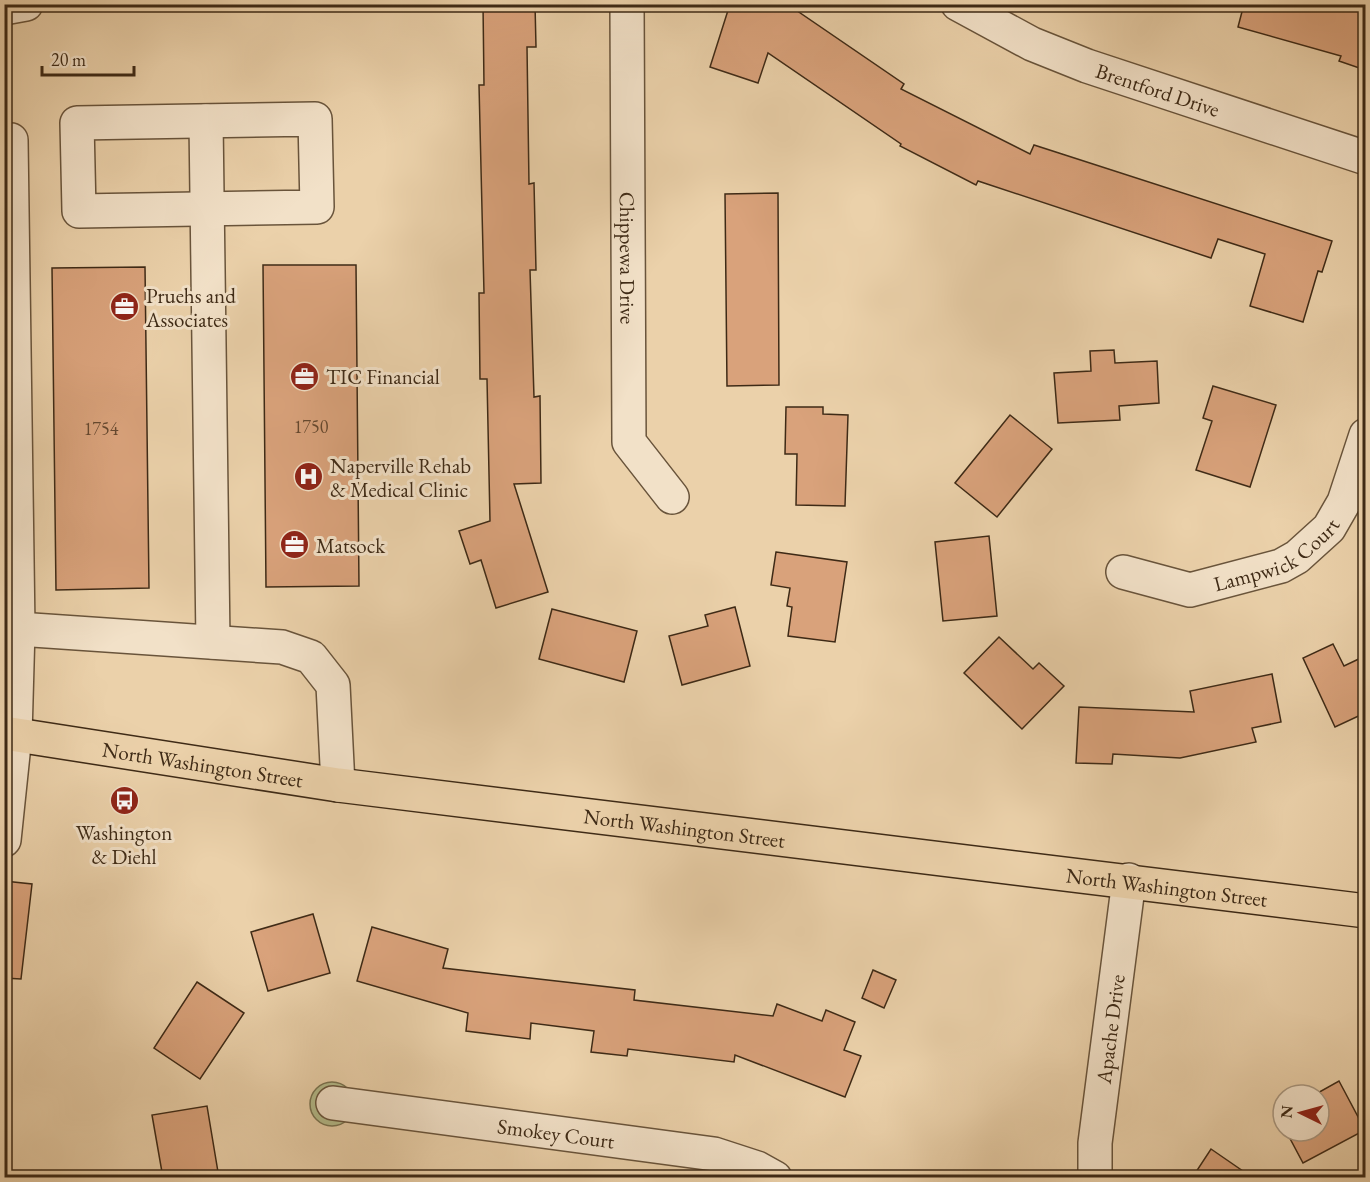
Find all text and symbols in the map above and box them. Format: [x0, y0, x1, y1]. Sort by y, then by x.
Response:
scale bar [42, 39, 134, 77]
text: 20 m [51, 48, 86, 71]
street label: Brentford Drive [1093, 56, 1223, 122]
street label: Chippewa Drive [614, 192, 642, 324]
place label: Pruehs and Associates [145, 282, 236, 333]
office icon: Pruehs and Associates [109, 291, 141, 323]
office icon: TIC Financial [289, 360, 321, 392]
place label: TIC Financial [326, 363, 440, 390]
house number: 1750 [294, 415, 329, 438]
house number: 1754 [84, 417, 119, 440]
place label: Naperville Rehab & Medical Clinic [330, 452, 471, 503]
hospital icon: Naperville Rehab & Medical Clinic [293, 461, 325, 493]
street label: Lampwick Court [1210, 513, 1345, 597]
office icon: Matsock [279, 529, 311, 561]
place label: Matsock [316, 532, 386, 559]
street label: North Washington Street [100, 735, 305, 793]
bus stop icon: Washington & Diehl [108, 785, 140, 817]
street label: North Washington Street [582, 802, 787, 853]
place label: Washington & Diehl [76, 819, 172, 870]
street label: North Washington Street [1065, 861, 1269, 912]
street label: Apache Drive [1089, 973, 1130, 1086]
north arrow [1271, 1083, 1331, 1143]
text: N [1276, 1104, 1298, 1119]
street label: Smokey Court [496, 1112, 617, 1154]

